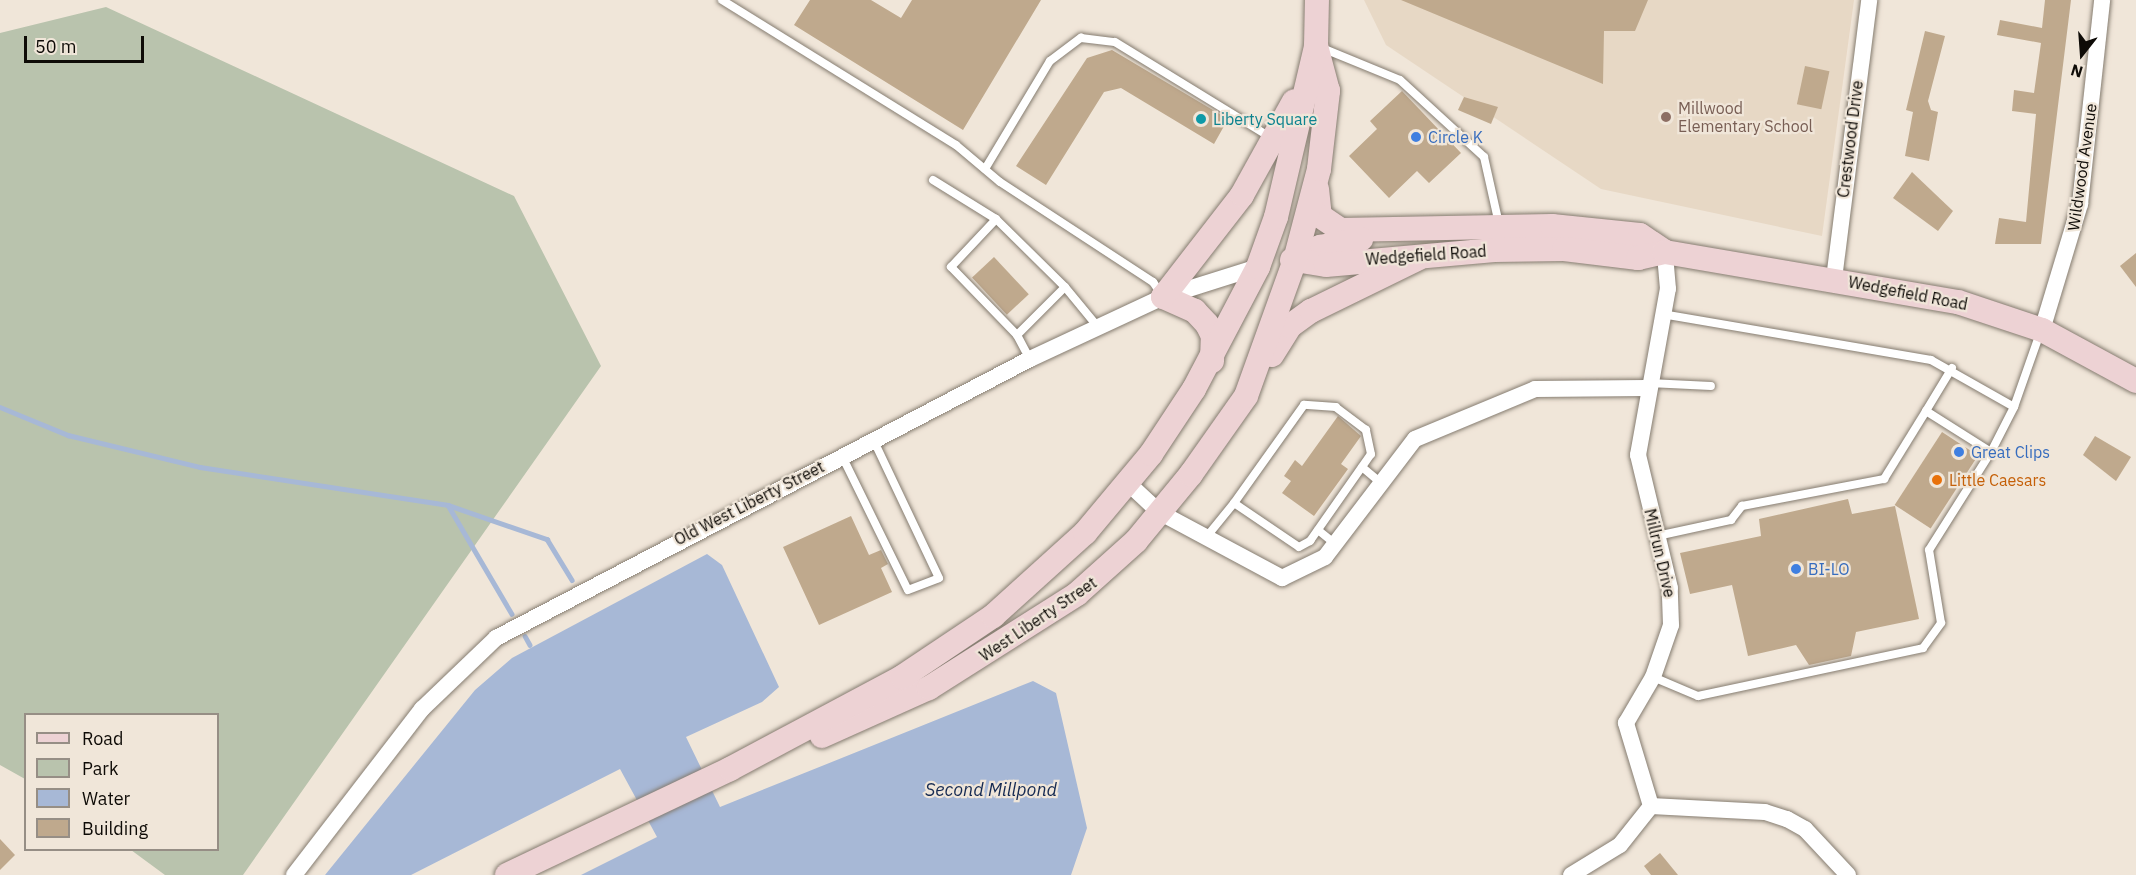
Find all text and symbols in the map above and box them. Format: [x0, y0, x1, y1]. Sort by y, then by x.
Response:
scale bar [27, 24, 147, 62]
north arrow [2052, 24, 2112, 84]
text: 50 m [35, 35, 77, 58]
text: N [2068, 60, 2085, 82]
street label: Crestwood Drive [1833, 79, 1867, 199]
place label: Millwood Elementary School [1678, 98, 1813, 136]
street label: Wildwood Avenue [2064, 102, 2100, 232]
place label: Liberty Square [1213, 109, 1317, 129]
marker: Millwood Elementary School [1659, 110, 1673, 124]
marker: Liberty Square [1194, 112, 1208, 126]
place label: Circle K [1428, 127, 1483, 147]
marker: Circle K [1409, 130, 1423, 144]
street label: Wedgefield Road [1365, 241, 1487, 269]
street label: Wedgefield Road [1847, 272, 1969, 314]
place label: Great Clips [1971, 442, 2050, 462]
marker: Great Clips [1952, 445, 1966, 459]
street label: Old West Liberty Street [671, 457, 827, 549]
place label: Little Caesars [1949, 470, 2046, 490]
marker: Little Caesars [1930, 473, 1944, 487]
street label: Millrun Drive [1640, 507, 1680, 599]
place label: BI-LO [1808, 559, 1850, 579]
marker: BI-LO [1789, 562, 1803, 576]
street label: West Liberty Street [976, 573, 1100, 665]
legend [24, 713, 219, 851]
text: Road [82, 727, 123, 750]
text: Park [82, 757, 118, 780]
water label: Second Millpond [925, 779, 1057, 801]
text: Water [82, 787, 130, 810]
text: Building [82, 817, 148, 840]

